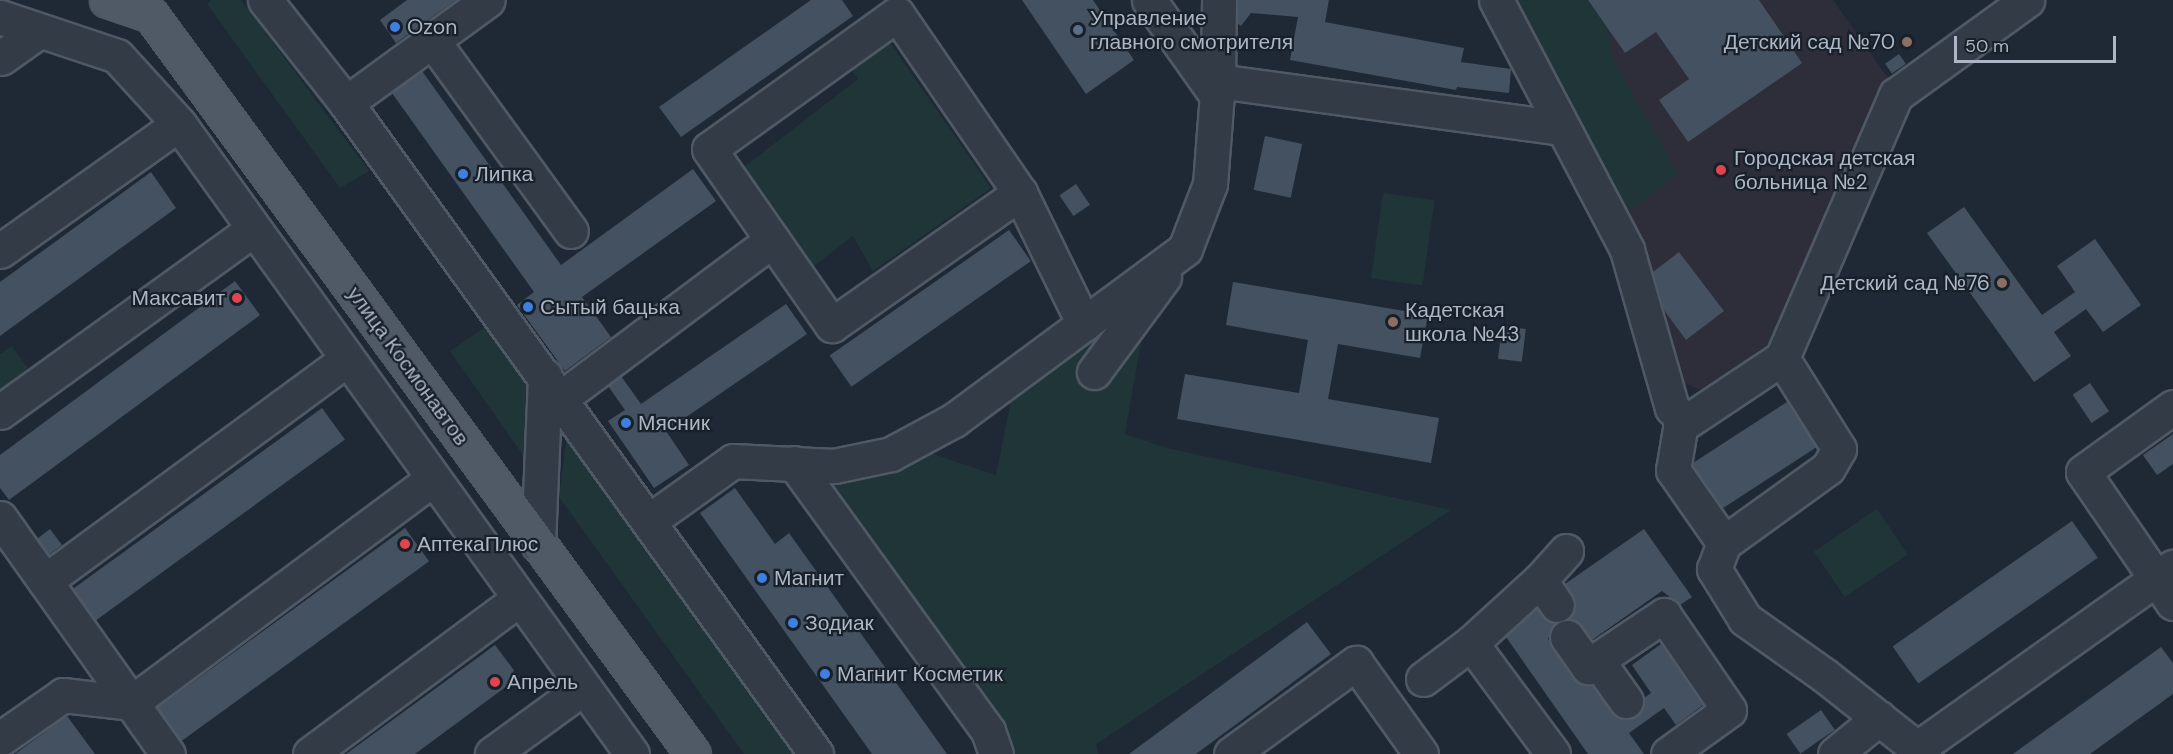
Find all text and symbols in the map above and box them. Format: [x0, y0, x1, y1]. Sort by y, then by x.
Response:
place label: Управление главного смотрителя [1090, 5, 1293, 55]
place label: Ozon [407, 14, 457, 40]
marker: Ozon [388, 20, 402, 34]
marker: Управление главного смотрителя [1071, 23, 1085, 37]
scale bar [1957, 24, 2119, 62]
place label: Детский сад №70 [1724, 29, 1895, 55]
text: 50 m [1965, 34, 2009, 58]
marker: Детский сад №70 [1900, 35, 1914, 49]
place label: Городская детская больница №2 [1734, 145, 1915, 195]
place label: Липка [475, 161, 533, 187]
marker: Городская детская больница №2 [1712, 161, 1730, 179]
marker: Липка [456, 167, 470, 181]
place label: Детский сад №76 [1820, 270, 1990, 296]
marker: Детский сад №76 [1995, 276, 2009, 290]
street label: улица Космонавтов [342, 282, 474, 450]
place label: Максавит [131, 285, 225, 311]
marker: Максавит [230, 291, 244, 305]
place label: Сытый бацька [540, 294, 680, 320]
place label: Кадетская школа №43 [1405, 297, 1520, 347]
marker: Сытый бацька [521, 300, 535, 314]
marker: Кадетская школа №43 [1386, 315, 1400, 329]
place label: Мясник [638, 410, 710, 436]
marker: Мясник [619, 416, 633, 430]
place label: АптекаПлюс [417, 531, 538, 557]
marker: АптекаПлюс [398, 537, 412, 551]
place label: Магнит [774, 565, 844, 591]
marker: Магнит [755, 571, 769, 585]
place label: Зодиак [805, 610, 874, 636]
marker: Зодиак [786, 616, 800, 630]
place label: Магнит Косметик [837, 661, 1003, 687]
marker: Магнит Косметик [818, 667, 832, 681]
place label: Апрель [507, 669, 578, 695]
marker: Апрель [488, 675, 502, 689]

